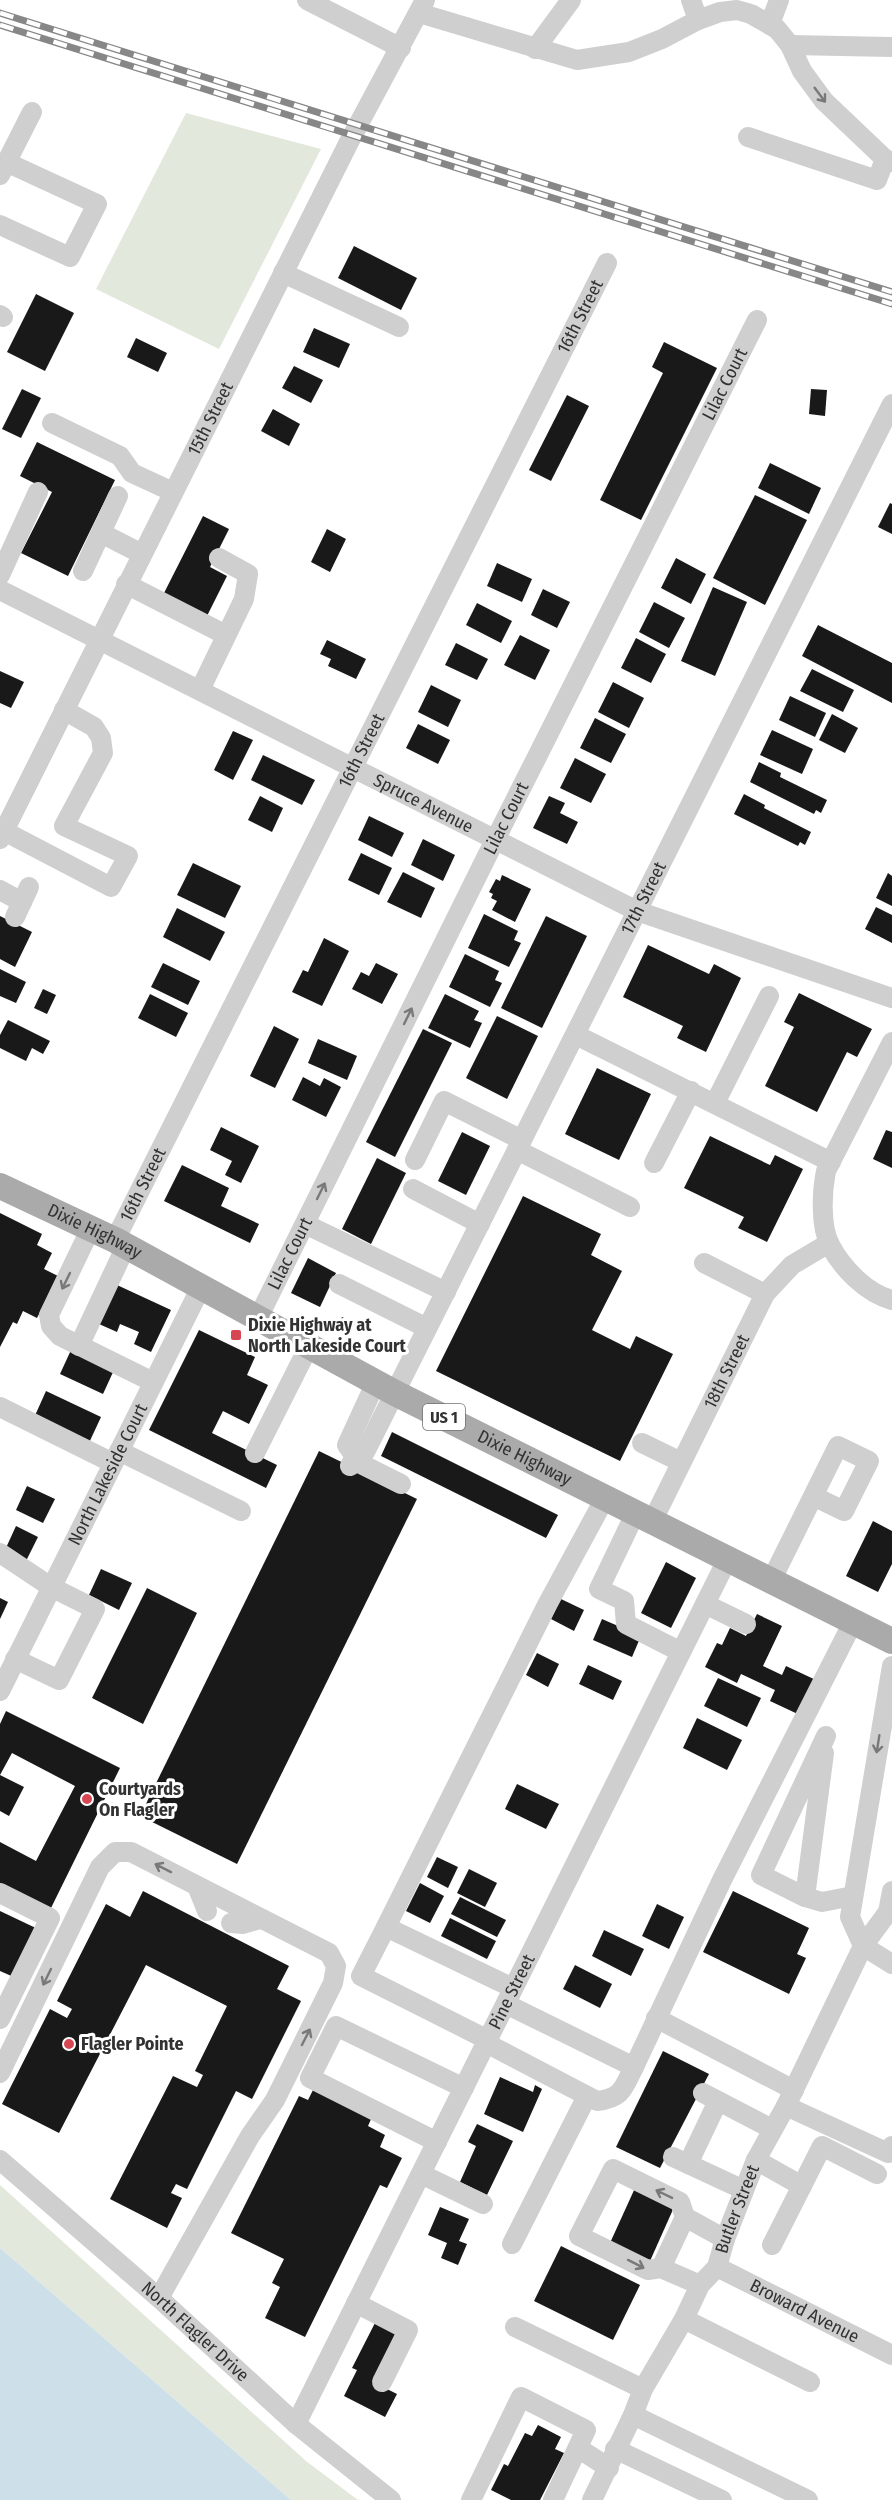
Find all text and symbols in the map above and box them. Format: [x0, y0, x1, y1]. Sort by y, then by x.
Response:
one-way arrow [813, 87, 826, 103]
street label: 16th Street [552, 276, 608, 357]
street label: Lilac Court [697, 344, 752, 424]
street label: 15th Street [183, 378, 238, 459]
street label: 16th Street [334, 710, 389, 791]
street label: Spruce Avenue [370, 769, 477, 838]
street label: Lilac Court [479, 778, 533, 858]
street label: 17th Street [616, 858, 671, 938]
one-way arrow [402, 1007, 414, 1025]
street label: 16th Street [115, 1144, 171, 1225]
one-way arrow [316, 1182, 328, 1200]
street label: Dixie Highway [44, 1199, 146, 1264]
street label: Lilac Court [263, 1214, 317, 1293]
one-way arrow [59, 1272, 71, 1290]
place label: Dixie Highway at North Lakeside Court [248, 1314, 407, 1357]
marker: Dixie Highway at North Lakeside Court [229, 1328, 243, 1342]
street label: 18th Street [699, 1331, 754, 1412]
street label: North Lakeside Court [63, 1400, 152, 1549]
road number: US 1 [423, 1404, 465, 1430]
street label: Dixie Highway [474, 1425, 575, 1490]
one-way arrow [873, 1734, 884, 1753]
place label: Courtyards On Flagler [99, 1778, 181, 1821]
marker: Courtyards On Flagler [80, 1792, 94, 1806]
one-way arrow [154, 1862, 172, 1874]
street label: Pine Street [484, 1951, 540, 2033]
one-way arrow [40, 1967, 52, 1985]
one-way arrow [301, 2029, 313, 2047]
place label: Flagler Pointe [81, 2033, 184, 2055]
marker: Flagler Pointe [62, 2037, 76, 2051]
street label: Butler Street [710, 2161, 764, 2256]
one-way arrow [655, 2187, 673, 2199]
one-way arrow [626, 2259, 644, 2271]
street label: Broward Avenue [746, 2274, 863, 2348]
street label: North Flagler Drive [137, 2277, 254, 2386]

